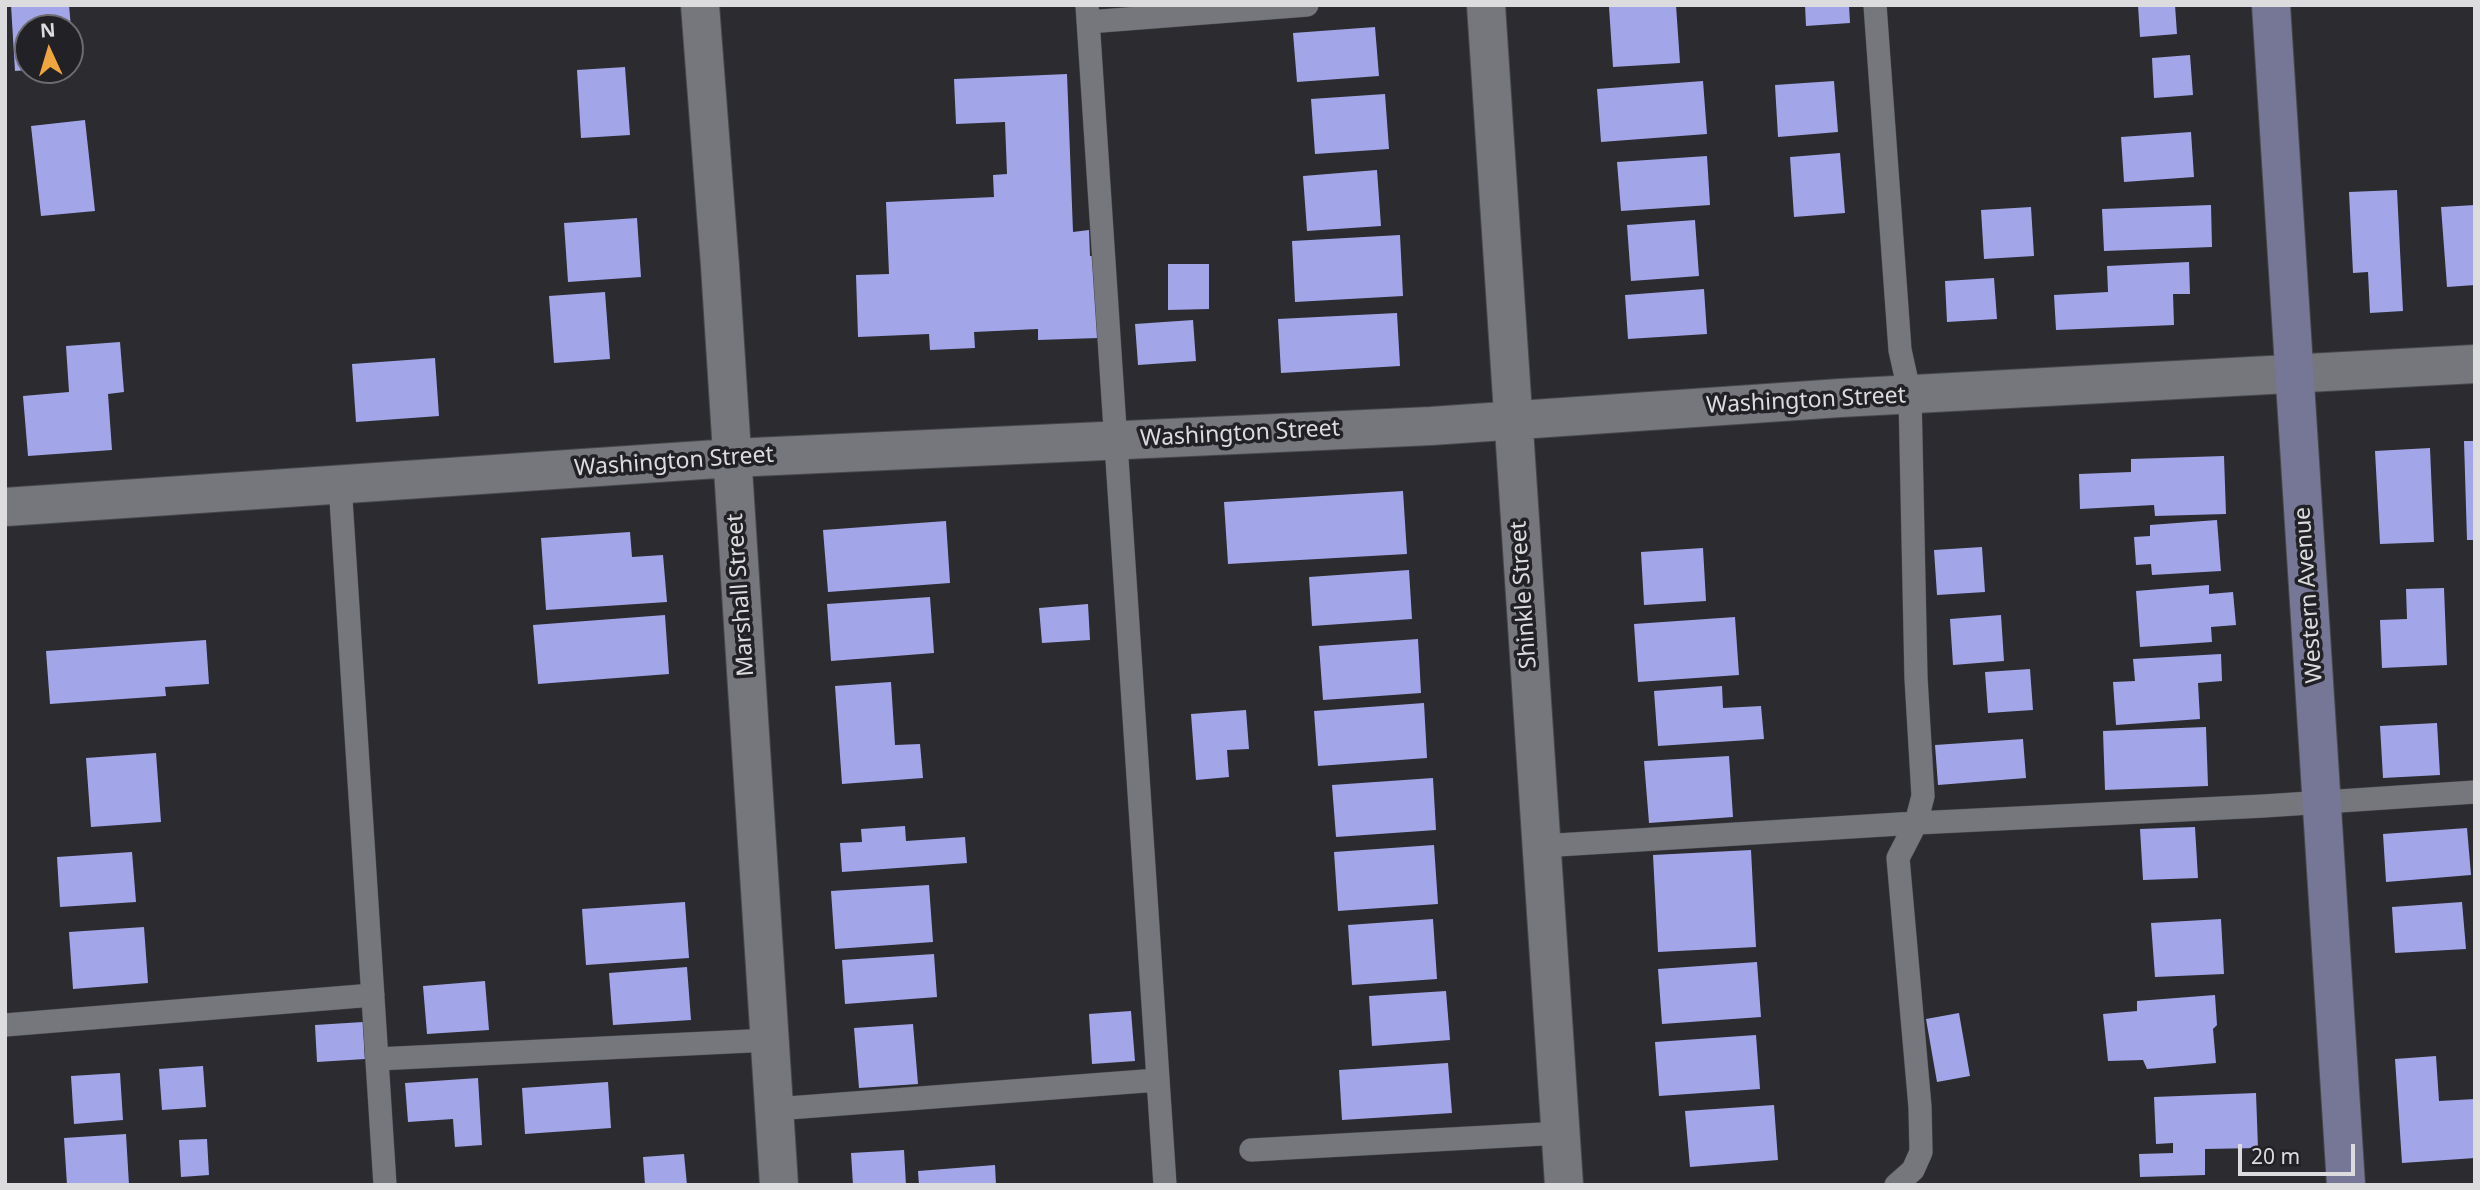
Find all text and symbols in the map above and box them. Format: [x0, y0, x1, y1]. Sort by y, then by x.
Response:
north arrow [14, 14, 84, 84]
text: N [39, 17, 56, 44]
street label: Washington Street [1705, 382, 1907, 420]
street label: Washington Street [1139, 415, 1341, 453]
street label: Washington Street [573, 441, 775, 483]
street label: Western Avenue [2289, 506, 2329, 684]
street label: Marshall Street [722, 513, 760, 677]
street label: Shinkle Street [1505, 520, 1543, 670]
scale bar [2242, 1130, 2359, 1174]
text: 20 m [2251, 1142, 2300, 1170]

